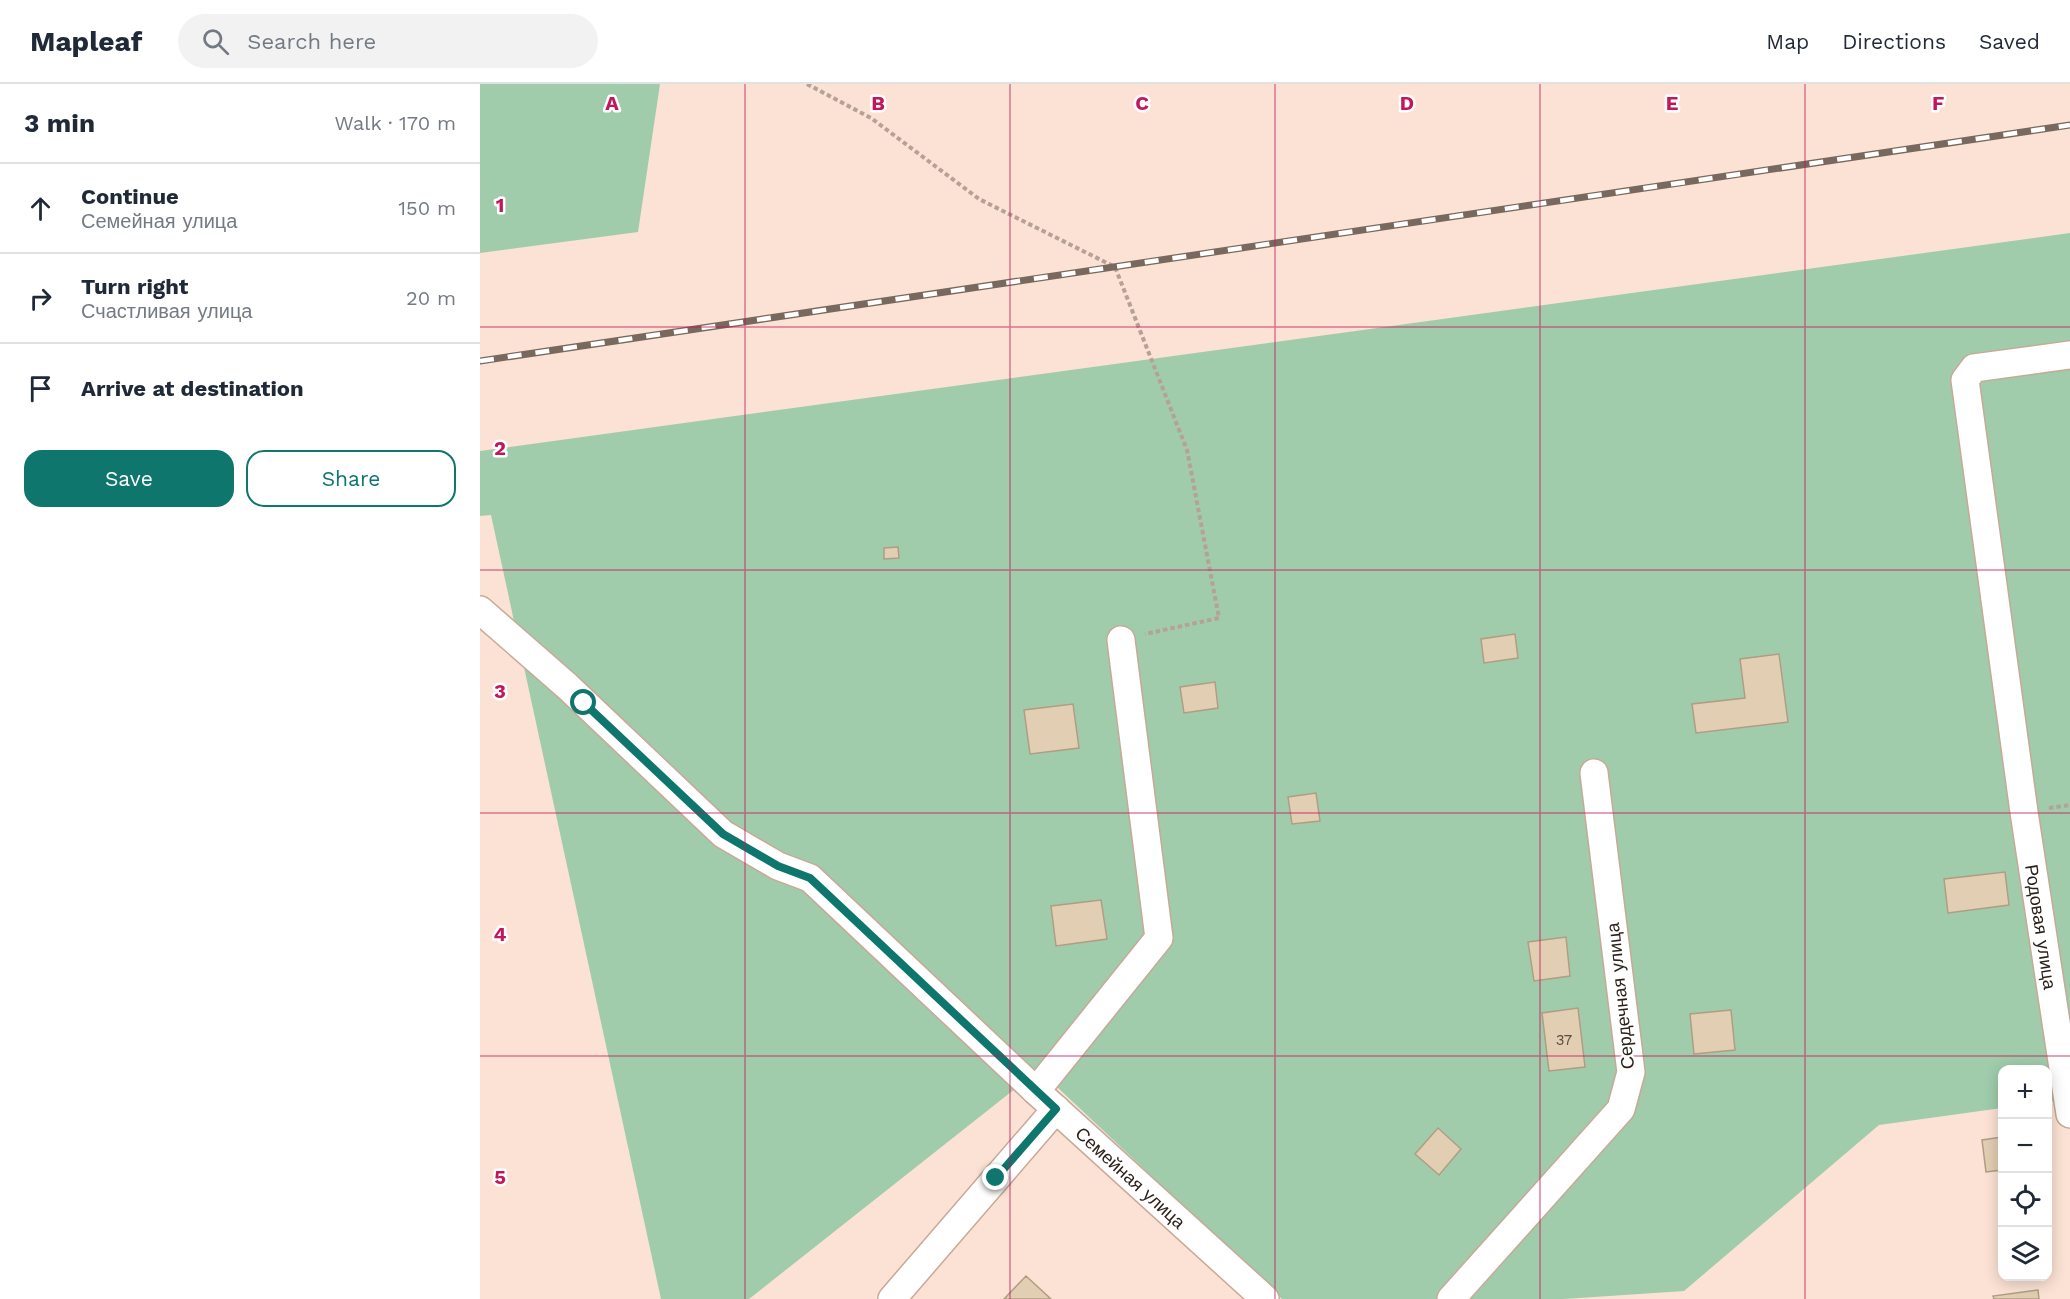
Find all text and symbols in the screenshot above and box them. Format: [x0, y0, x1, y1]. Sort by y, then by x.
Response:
search box [178, 14, 598, 68]
text: Mapleaf [30, 25, 142, 58]
icon: search [199, 25, 232, 58]
text: Search here [247, 29, 376, 54]
text: Map [1766, 29, 1809, 54]
text: Directions [1842, 29, 1946, 54]
text: Saved [1979, 29, 2040, 54]
text: A [605, 91, 619, 115]
text: B [871, 91, 885, 115]
text: C [1135, 91, 1149, 115]
text: D [1400, 91, 1414, 115]
text: E [1666, 91, 1678, 115]
text: F [1932, 91, 1944, 115]
text: 3 min [24, 108, 95, 138]
text: Walk · 170 m [335, 111, 456, 135]
text: Continue [81, 184, 179, 209]
icon: ahead [24, 192, 57, 225]
text: 1 [496, 193, 504, 217]
text: 150 m [398, 196, 456, 220]
text: Семейная улица [81, 209, 237, 233]
text: Turn right [81, 274, 188, 299]
icon: right [24, 282, 57, 315]
text: 20 m [406, 286, 456, 310]
text: Счастливая улица [81, 299, 252, 323]
icon: arrive [24, 372, 57, 405]
text: Arrive at destination [81, 376, 304, 401]
text: 2 [494, 436, 506, 460]
button: Save [24, 450, 234, 507]
button: Share [246, 450, 456, 507]
text: 3 [494, 679, 506, 703]
route start [570, 689, 596, 715]
street label: Родовая улица [2022, 863, 2062, 992]
street label: Сердечная улица [1602, 921, 1638, 1070]
text: 4 [494, 922, 507, 946]
house number: 37 [1556, 1031, 1572, 1049]
map controls [1998, 1065, 2052, 1281]
button: + [1998, 1065, 2052, 1119]
button: − [1998, 1119, 2052, 1173]
street label: Семейная улица [1072, 1122, 1191, 1233]
route end [982, 1164, 1008, 1190]
text: 5 [494, 1165, 506, 1189]
button: locate [1998, 1173, 2052, 1227]
button: layers [1998, 1227, 2052, 1281]

